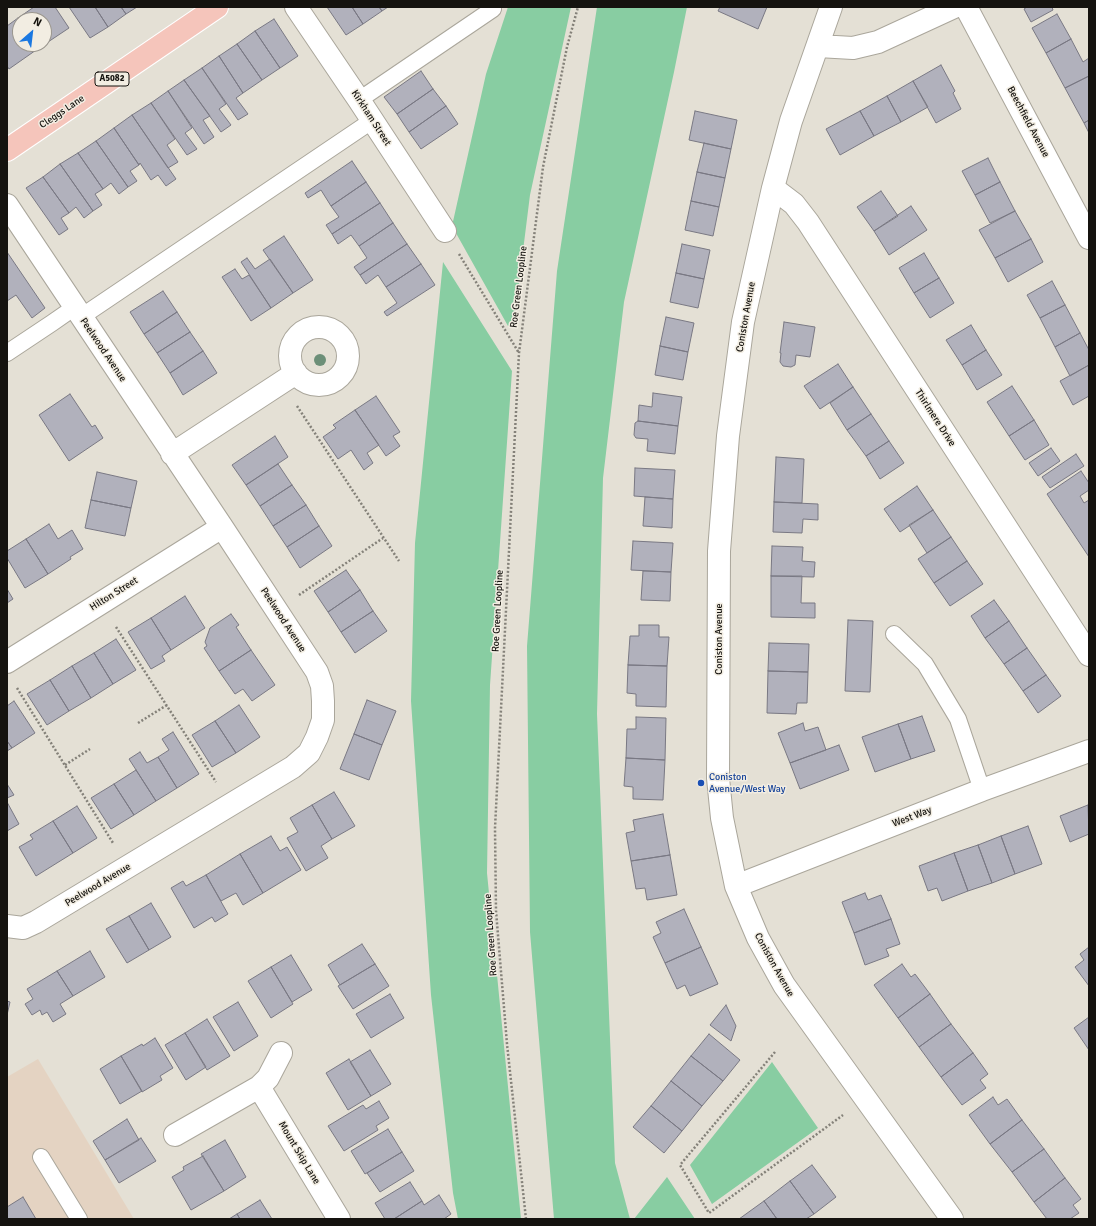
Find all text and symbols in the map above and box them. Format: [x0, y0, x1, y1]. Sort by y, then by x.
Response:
north arrow [12, 12, 52, 52]
text: N [31, 14, 44, 29]
road number: A5082 [95, 72, 129, 86]
street label: Beechfield Avenue [1004, 84, 1052, 160]
street label: Kirkham Street [349, 88, 393, 148]
street label: Cleggs Lane [37, 93, 87, 131]
street label: Roe Green Loopline [508, 245, 530, 329]
street label: Coniston Avenue [734, 281, 758, 353]
street label: Peelwood Avenue [77, 316, 129, 384]
street label: Thirlmere Drive [912, 387, 958, 449]
street label: Roe Green Loopline [490, 569, 506, 653]
street label: Hilton Street [88, 574, 140, 614]
street label: Peelwood Avenue [258, 585, 308, 655]
street label: Coniston Avenue [713, 603, 725, 675]
place label: Coniston Avenue/West Way [709, 771, 785, 794]
marker: Coniston Avenue/West Way [696, 778, 706, 788]
street label: West Way [891, 804, 933, 830]
street label: Peelwood Avenue [63, 861, 133, 909]
street label: Roe Green Loopline [482, 893, 500, 977]
street label: Coniston Avenue [751, 931, 797, 999]
street label: Mount Skip Lane [276, 1119, 322, 1187]

